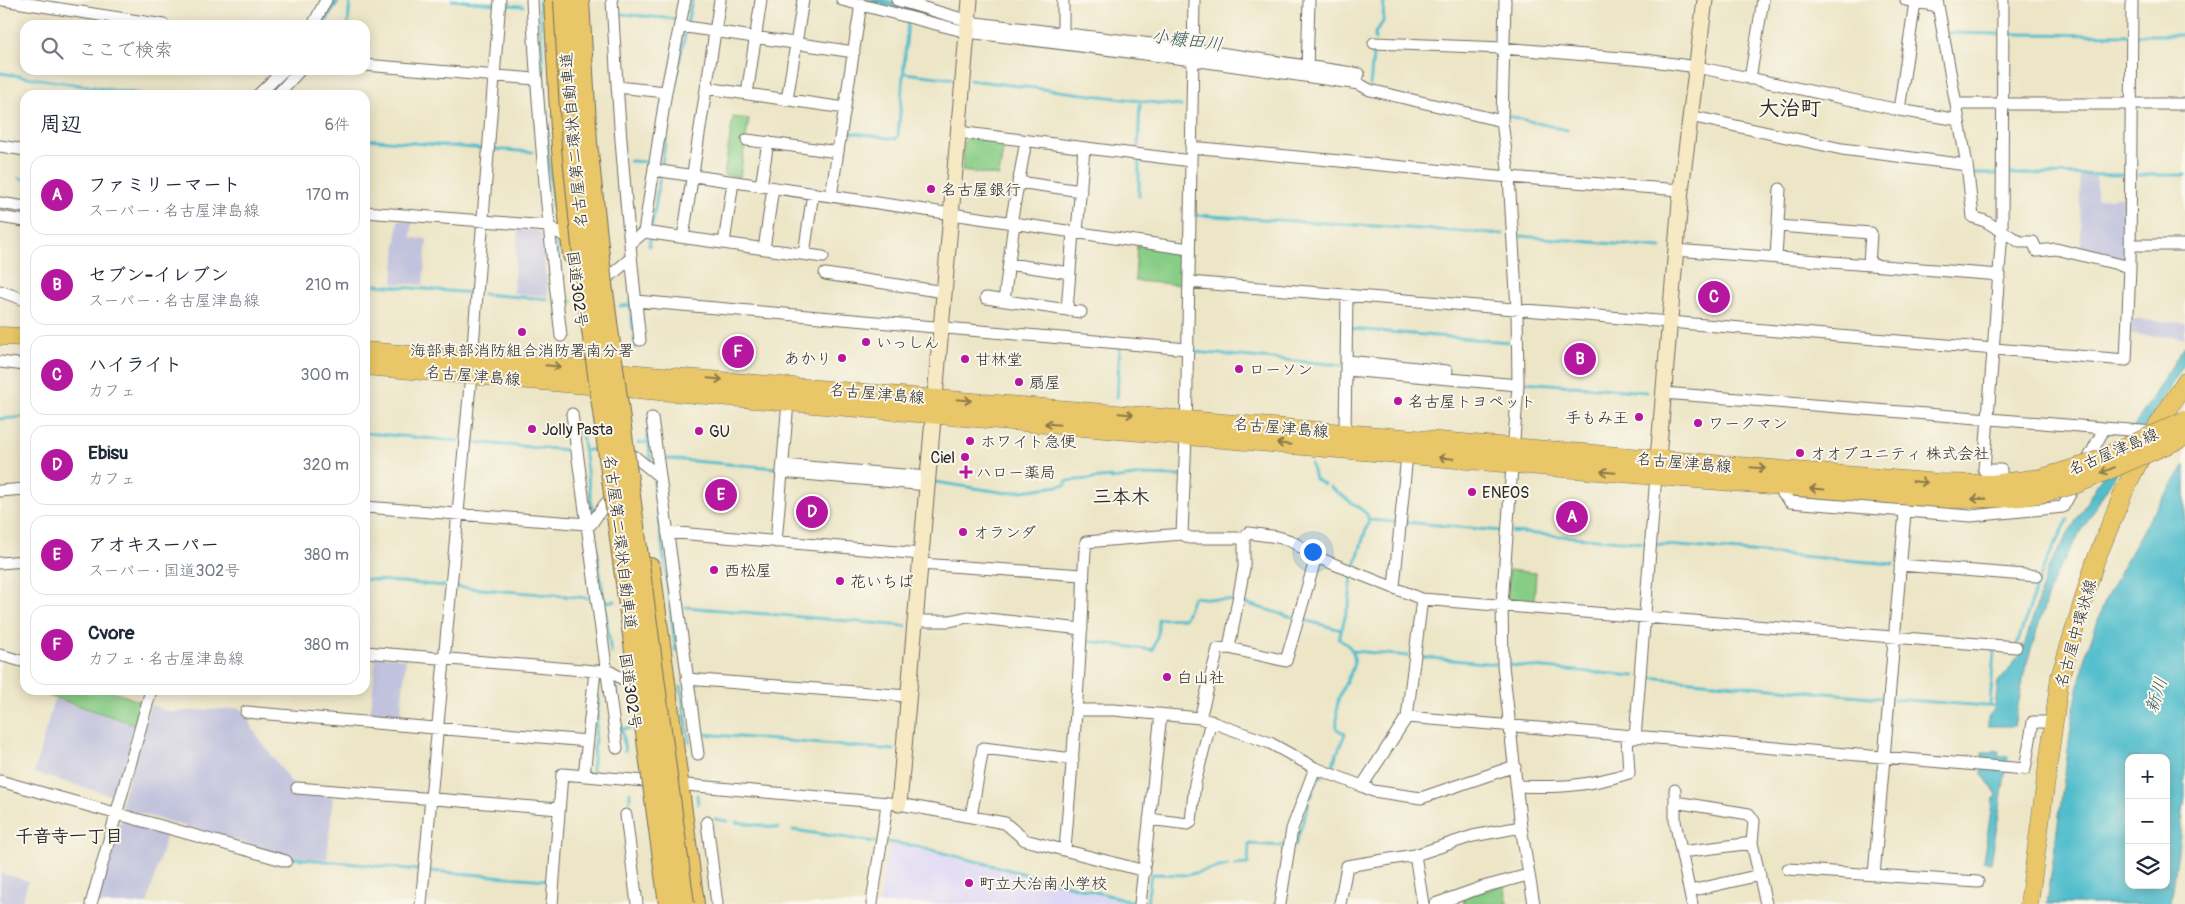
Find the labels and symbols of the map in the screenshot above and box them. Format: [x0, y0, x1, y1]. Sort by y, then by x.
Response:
water label: 小糠田川 [1150, 25, 1224, 56]
street label: 名古屋第二環状自動車道 [556, 51, 592, 228]
district label: 大治町 [1759, 95, 1822, 122]
place label: 名古屋銀行 [941, 180, 1021, 200]
marker: 名古屋銀行 [925, 183, 937, 195]
street label: 国道302号 [562, 250, 592, 328]
pin: C [1698, 278, 1730, 316]
marker: 海部東部消防組合消防署南分署 [516, 326, 528, 338]
pin: F [722, 333, 754, 371]
place label: いっしん [876, 333, 940, 353]
marker: いっしん [860, 336, 872, 348]
pin: B [1564, 340, 1596, 378]
place label: 海部東部消防組合消防署南分署 [410, 341, 634, 361]
place label: あかり [784, 349, 832, 369]
place label: 甘林堂 [975, 350, 1023, 370]
marker: あかり [836, 352, 848, 364]
marker: 甘林堂 [959, 353, 971, 365]
place label: ローソン [1249, 360, 1313, 380]
one-way arrow [545, 361, 561, 371]
street label: 名古屋津島線 [424, 362, 522, 390]
marker: ローソン [1233, 363, 1245, 375]
place label: 扇屋 [1029, 373, 1061, 393]
one-way arrow [707, 374, 723, 384]
marker: 扇屋 [1013, 376, 1025, 388]
street label: 名古屋津島線 [828, 380, 926, 408]
place label: 名古屋トヨペット [1408, 392, 1536, 412]
one-way arrow [956, 395, 972, 405]
marker: 名古屋トヨペット [1392, 395, 1404, 407]
place label: 手もみ王 [1565, 408, 1629, 428]
one-way arrow [1118, 409, 1134, 419]
marker: 手もみ王 [1633, 411, 1645, 423]
street label: 名古屋津島線 [1232, 414, 1330, 442]
place label: ワークマン [1708, 414, 1788, 434]
marker: ワークマン [1692, 417, 1704, 429]
place label: Jolly Pasta [542, 420, 613, 440]
one-way arrow [1044, 420, 1060, 429]
place label: GU [709, 422, 730, 442]
marker: Jolly Pasta [526, 423, 538, 435]
street label: 名古屋津島線 [2065, 424, 2161, 480]
marker: GU [693, 425, 705, 437]
place label: ホワイト急便 [980, 432, 1076, 452]
marker: ホワイト急便 [964, 435, 976, 447]
one-way arrow [1276, 440, 1292, 449]
place label: オオブユニティ 株式会社 [1810, 444, 1989, 464]
marker: オオブユニティ 株式会社 [1794, 447, 1806, 459]
place label: Ciel [931, 448, 955, 468]
street label: 名古屋津島線 [1635, 449, 1733, 477]
marker: Ciel [959, 451, 971, 463]
one-way arrow [1438, 453, 1454, 463]
street label: 名古屋第二環状自動車道 [599, 454, 641, 631]
place label: ハロー薬局 [976, 463, 1056, 483]
one-way arrow [1750, 463, 1766, 473]
marker: ハロー薬局 [960, 466, 972, 478]
one-way arrow [2101, 466, 2116, 476]
one-way arrow [1600, 467, 1616, 477]
pin: E [705, 476, 737, 514]
one-way arrow [1912, 477, 1928, 486]
place label: ENEOS [1482, 483, 1529, 503]
one-way arrow [1809, 484, 1825, 493]
district label: 三本木 [1092, 485, 1150, 509]
marker: ENEOS [1466, 486, 1478, 498]
pin: D [796, 493, 828, 531]
one-way arrow [1971, 494, 1988, 504]
pin: A [1556, 498, 1588, 536]
place label: オランダ [973, 523, 1036, 543]
marker: オランダ [957, 526, 969, 538]
your location [1300, 539, 1326, 565]
place label: 西松屋 [724, 561, 772, 581]
marker: 西松屋 [708, 564, 720, 576]
place label: 花いちば [850, 572, 914, 592]
marker: 花いちば [834, 575, 846, 587]
street label: 名古屋中環状線 [2051, 577, 2101, 690]
street label: 国道302号 [615, 652, 645, 731]
place label: 白山社 [1177, 668, 1225, 688]
marker: 白山社 [1161, 671, 1173, 683]
water label: 新川 [2140, 674, 2173, 716]
district label: 千音寺一丁目 [15, 825, 123, 848]
place label: 町立大治南小学校 [979, 874, 1107, 894]
marker: 町立大治南小学校 [963, 877, 975, 889]

